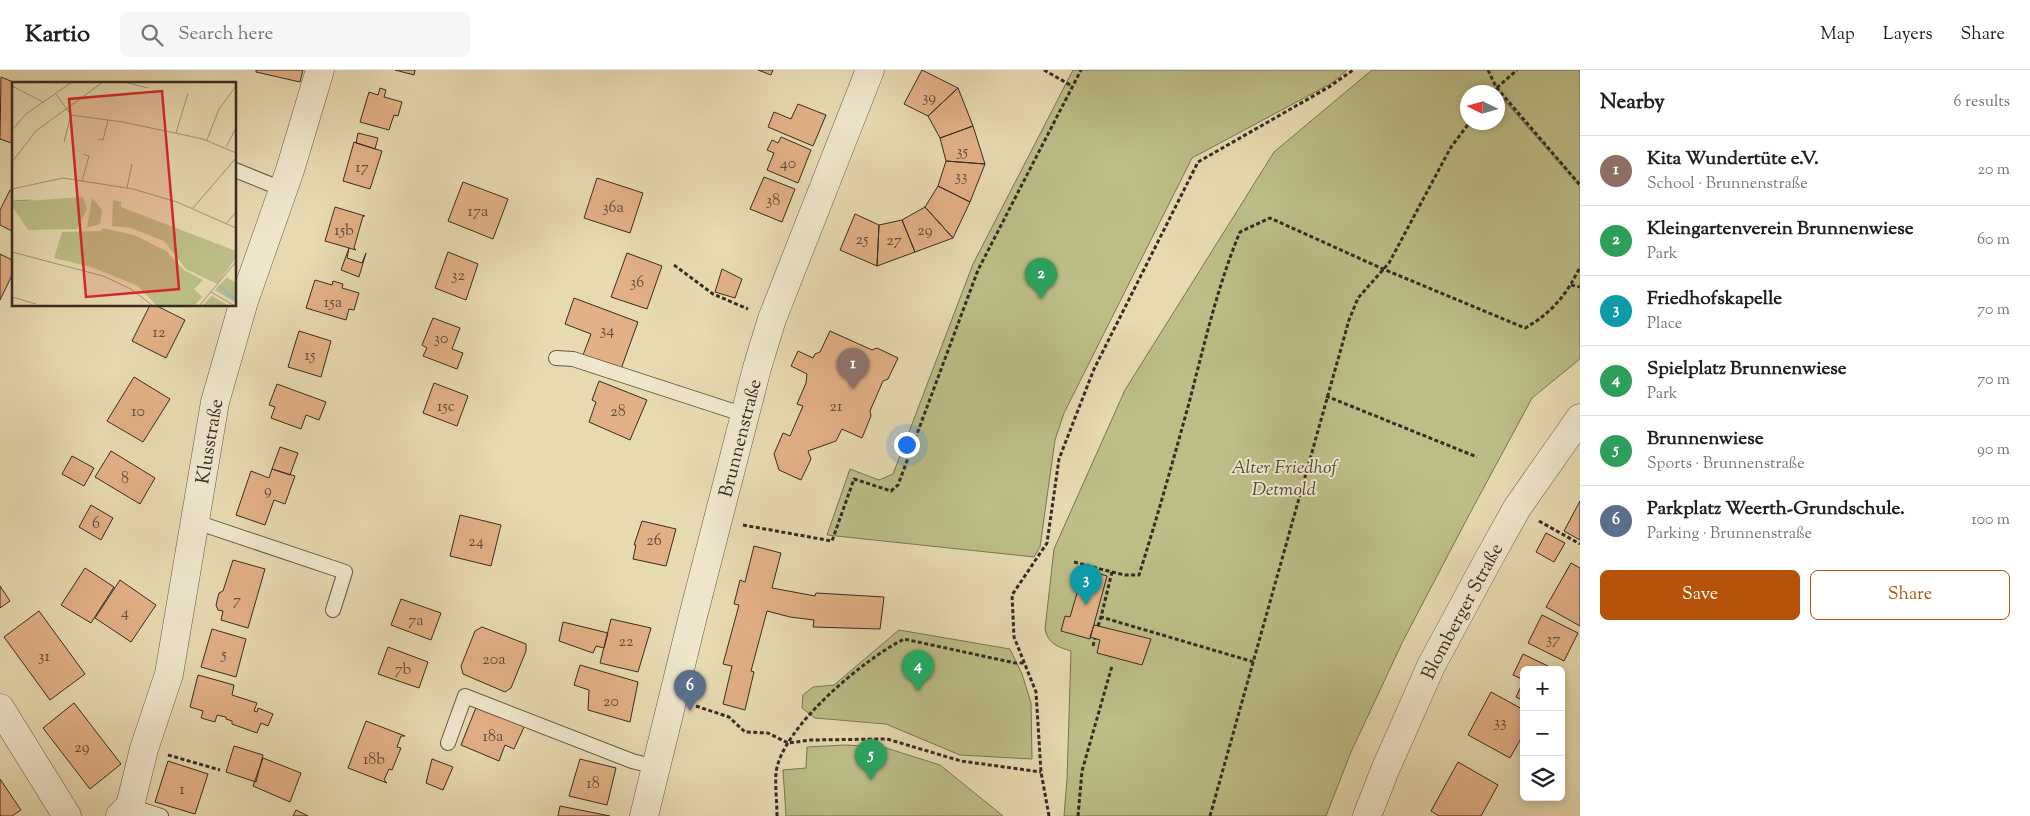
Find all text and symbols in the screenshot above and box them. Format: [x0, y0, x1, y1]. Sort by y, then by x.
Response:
search box [120, 12, 470, 57]
text: Kartio [25, 18, 90, 52]
icon: search [138, 21, 166, 49]
text: Search here [178, 21, 273, 48]
text: Map [1820, 22, 1855, 48]
text: Layers [1883, 22, 1933, 48]
text: Share [1961, 22, 2005, 48]
inset map [12, 82, 236, 306]
north arrow [1460, 85, 1505, 130]
house number: 39 [922, 87, 936, 110]
text: Nearby [1600, 88, 1665, 118]
text: 6 results [1954, 91, 2010, 114]
house number: 35 [956, 141, 968, 164]
text: Kita Wundertüte e.V. [1647, 146, 1819, 173]
house number: 40 [780, 153, 796, 176]
house number: 17 [355, 157, 369, 180]
text: 1 [1613, 159, 1619, 182]
text: 20 m [1977, 159, 2010, 182]
house number: 33 [955, 166, 967, 189]
text: School · Brunnenstraße [1647, 173, 1808, 196]
house number: 38 [766, 190, 780, 213]
house number: 36a [602, 197, 624, 220]
house number: 17a [468, 201, 489, 224]
text: Kleingartenverein Brunnenwiese [1647, 216, 1914, 243]
house number: 15b [334, 220, 354, 243]
house number: 29 [917, 220, 933, 243]
house number: 25 [856, 229, 869, 252]
text: 2 [1612, 229, 1620, 252]
text: 60 m [1977, 229, 2010, 252]
house number: 27 [886, 230, 902, 253]
text: Park [1647, 243, 1678, 266]
pin: 2 [1025, 258, 1057, 299]
house number: 32 [451, 265, 465, 288]
house number: 36 [630, 272, 644, 295]
text: Friedhofskapelle [1647, 286, 1782, 313]
house number: 15a [324, 292, 343, 315]
text: 3 [1613, 299, 1619, 322]
text: 70 m [1977, 299, 2010, 322]
text: Place [1647, 313, 1682, 336]
house number: 34 [600, 320, 614, 343]
house number: 12 [153, 322, 166, 345]
house number: 30 [434, 328, 448, 351]
house number: 15 [305, 345, 316, 368]
pin: 1 [837, 348, 869, 389]
text: Spielplatz Brunnenwiese [1647, 356, 1847, 383]
text: 4 [1612, 369, 1620, 392]
text: 70 m [1977, 369, 2010, 392]
street label: Brunnenstraße [713, 376, 770, 500]
text: Park [1647, 383, 1678, 406]
house number: 15c [437, 396, 455, 419]
house number: 21 [830, 396, 843, 419]
street label: Klusstraße [190, 397, 231, 486]
house number: 10 [131, 401, 145, 424]
house number: 28 [610, 401, 626, 424]
text: Brunnenwiese [1647, 426, 1764, 453]
your location [894, 432, 920, 458]
text: 5 [1613, 439, 1619, 462]
text: 90 m [1977, 439, 2010, 462]
text: Sports · Brunnenstraße [1647, 453, 1805, 476]
park label: Alter Friedhof Detmold [1231, 455, 1339, 504]
house number: 8 [121, 468, 129, 491]
house number: 9 [264, 480, 272, 503]
text: Parkplatz Weerth-Grundschule. [1647, 496, 1905, 523]
text: 6 [1612, 509, 1620, 532]
text: 100 m [1971, 509, 2010, 532]
house number: 6 [92, 513, 100, 536]
text: Parking · Brunnenstraße [1647, 523, 1812, 546]
house number: 26 [646, 530, 662, 553]
house number: 24 [468, 531, 484, 554]
street label: Blomberger Straße [1416, 539, 1511, 684]
pin: 3 [1070, 564, 1102, 605]
button: Save [1600, 570, 1800, 620]
button: Share [1810, 570, 2010, 620]
house number: 7 [233, 590, 241, 613]
house number: 4 [121, 602, 129, 625]
house number: 7a [408, 610, 424, 633]
house number: 37 [1546, 629, 1560, 652]
house number: 22 [619, 631, 634, 654]
house number: 5 [220, 644, 227, 667]
house number: 31 [38, 646, 51, 669]
house number: 20a [482, 649, 506, 672]
pin: 4 [902, 650, 934, 691]
house number: 7b [395, 659, 412, 682]
map controls [1520, 666, 1565, 801]
button: + [1520, 666, 1565, 711]
pin: 6 [674, 670, 706, 711]
house number: 20 [603, 691, 619, 714]
button: − [1520, 711, 1565, 756]
house number: 33 [1494, 712, 1506, 735]
house number: 18a [483, 726, 504, 749]
house number: 29 [74, 737, 90, 760]
pin: 5 [855, 739, 887, 780]
house number: 18b [363, 749, 385, 772]
button: layers [1520, 756, 1565, 801]
house number: 18 [586, 773, 600, 796]
house number: 1 [179, 779, 185, 802]

